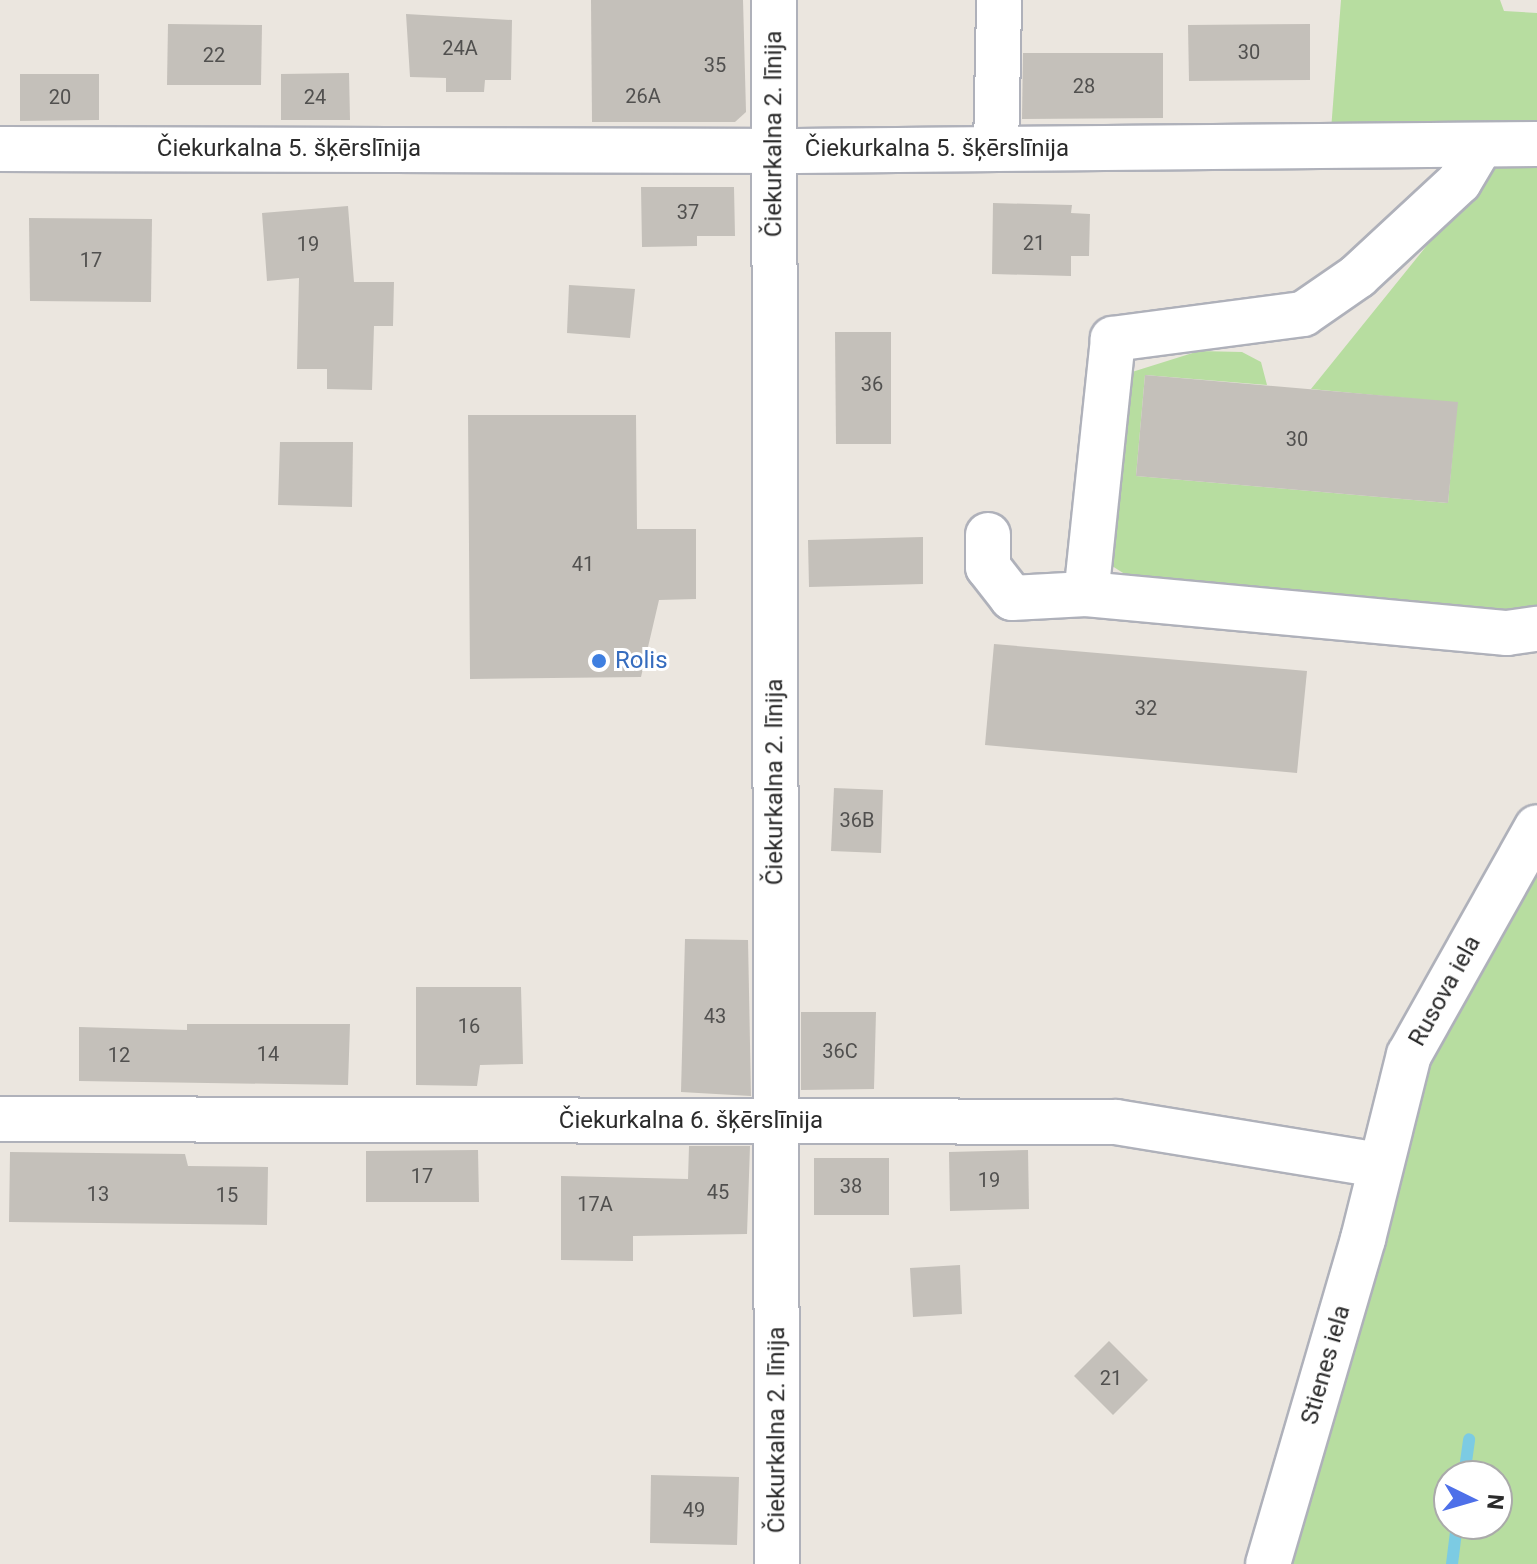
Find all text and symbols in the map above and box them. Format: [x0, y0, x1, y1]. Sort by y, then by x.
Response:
street label: Čiekurkalna 2. līnija [760, 31, 788, 237]
house number: 24A [442, 36, 478, 60]
house number: 30 [1238, 40, 1260, 64]
house number: 22 [203, 43, 225, 67]
house number: 35 [704, 53, 726, 77]
house number: 28 [1073, 74, 1095, 98]
house number: 26A [625, 84, 661, 108]
house number: 20 [49, 85, 71, 109]
house number: 24 [304, 85, 326, 109]
street label: Čiekurkalna 5. šķērslīnija [157, 135, 421, 163]
street label: Čiekurkalna 5. šķērslīnija [805, 135, 1069, 163]
house number: 37 [677, 200, 699, 224]
house number: 21 [1023, 231, 1045, 255]
house number: 19 [297, 232, 319, 256]
house number: 17 [80, 248, 102, 272]
house number: 36 [861, 372, 883, 396]
house number: 30 [1286, 427, 1308, 451]
house number: 41 [572, 552, 594, 576]
place label: Rolis [615, 647, 668, 675]
marker: Rolis [590, 652, 608, 670]
street label: Čiekurkalna 2. līnija [761, 679, 789, 885]
house number: 32 [1135, 696, 1157, 720]
house number: 36B [840, 808, 874, 832]
street label: Rusova iela [1403, 931, 1487, 1051]
house number: 43 [704, 1004, 726, 1028]
house number: 16 [458, 1014, 480, 1038]
house number: 36C [822, 1039, 858, 1063]
house number: 14 [257, 1042, 279, 1066]
house number: 12 [108, 1043, 130, 1067]
street label: Čiekurkalna 6. šķērslīnija [559, 1107, 823, 1135]
house number: 17 [411, 1164, 433, 1188]
house number: 19 [978, 1168, 1000, 1192]
house number: 38 [840, 1174, 862, 1198]
house number: 45 [707, 1180, 729, 1204]
house number: 13 [87, 1182, 109, 1206]
house number: 15 [216, 1183, 238, 1207]
house number: 17A [577, 1192, 613, 1216]
street label: Stienes iela [1295, 1302, 1357, 1428]
street label: Čiekurkalna 2. līnija [763, 1327, 791, 1533]
house number: 21 [1100, 1366, 1122, 1390]
north arrow [1433, 1460, 1513, 1540]
text: N [1482, 1493, 1509, 1511]
house number: 49 [683, 1498, 705, 1522]

